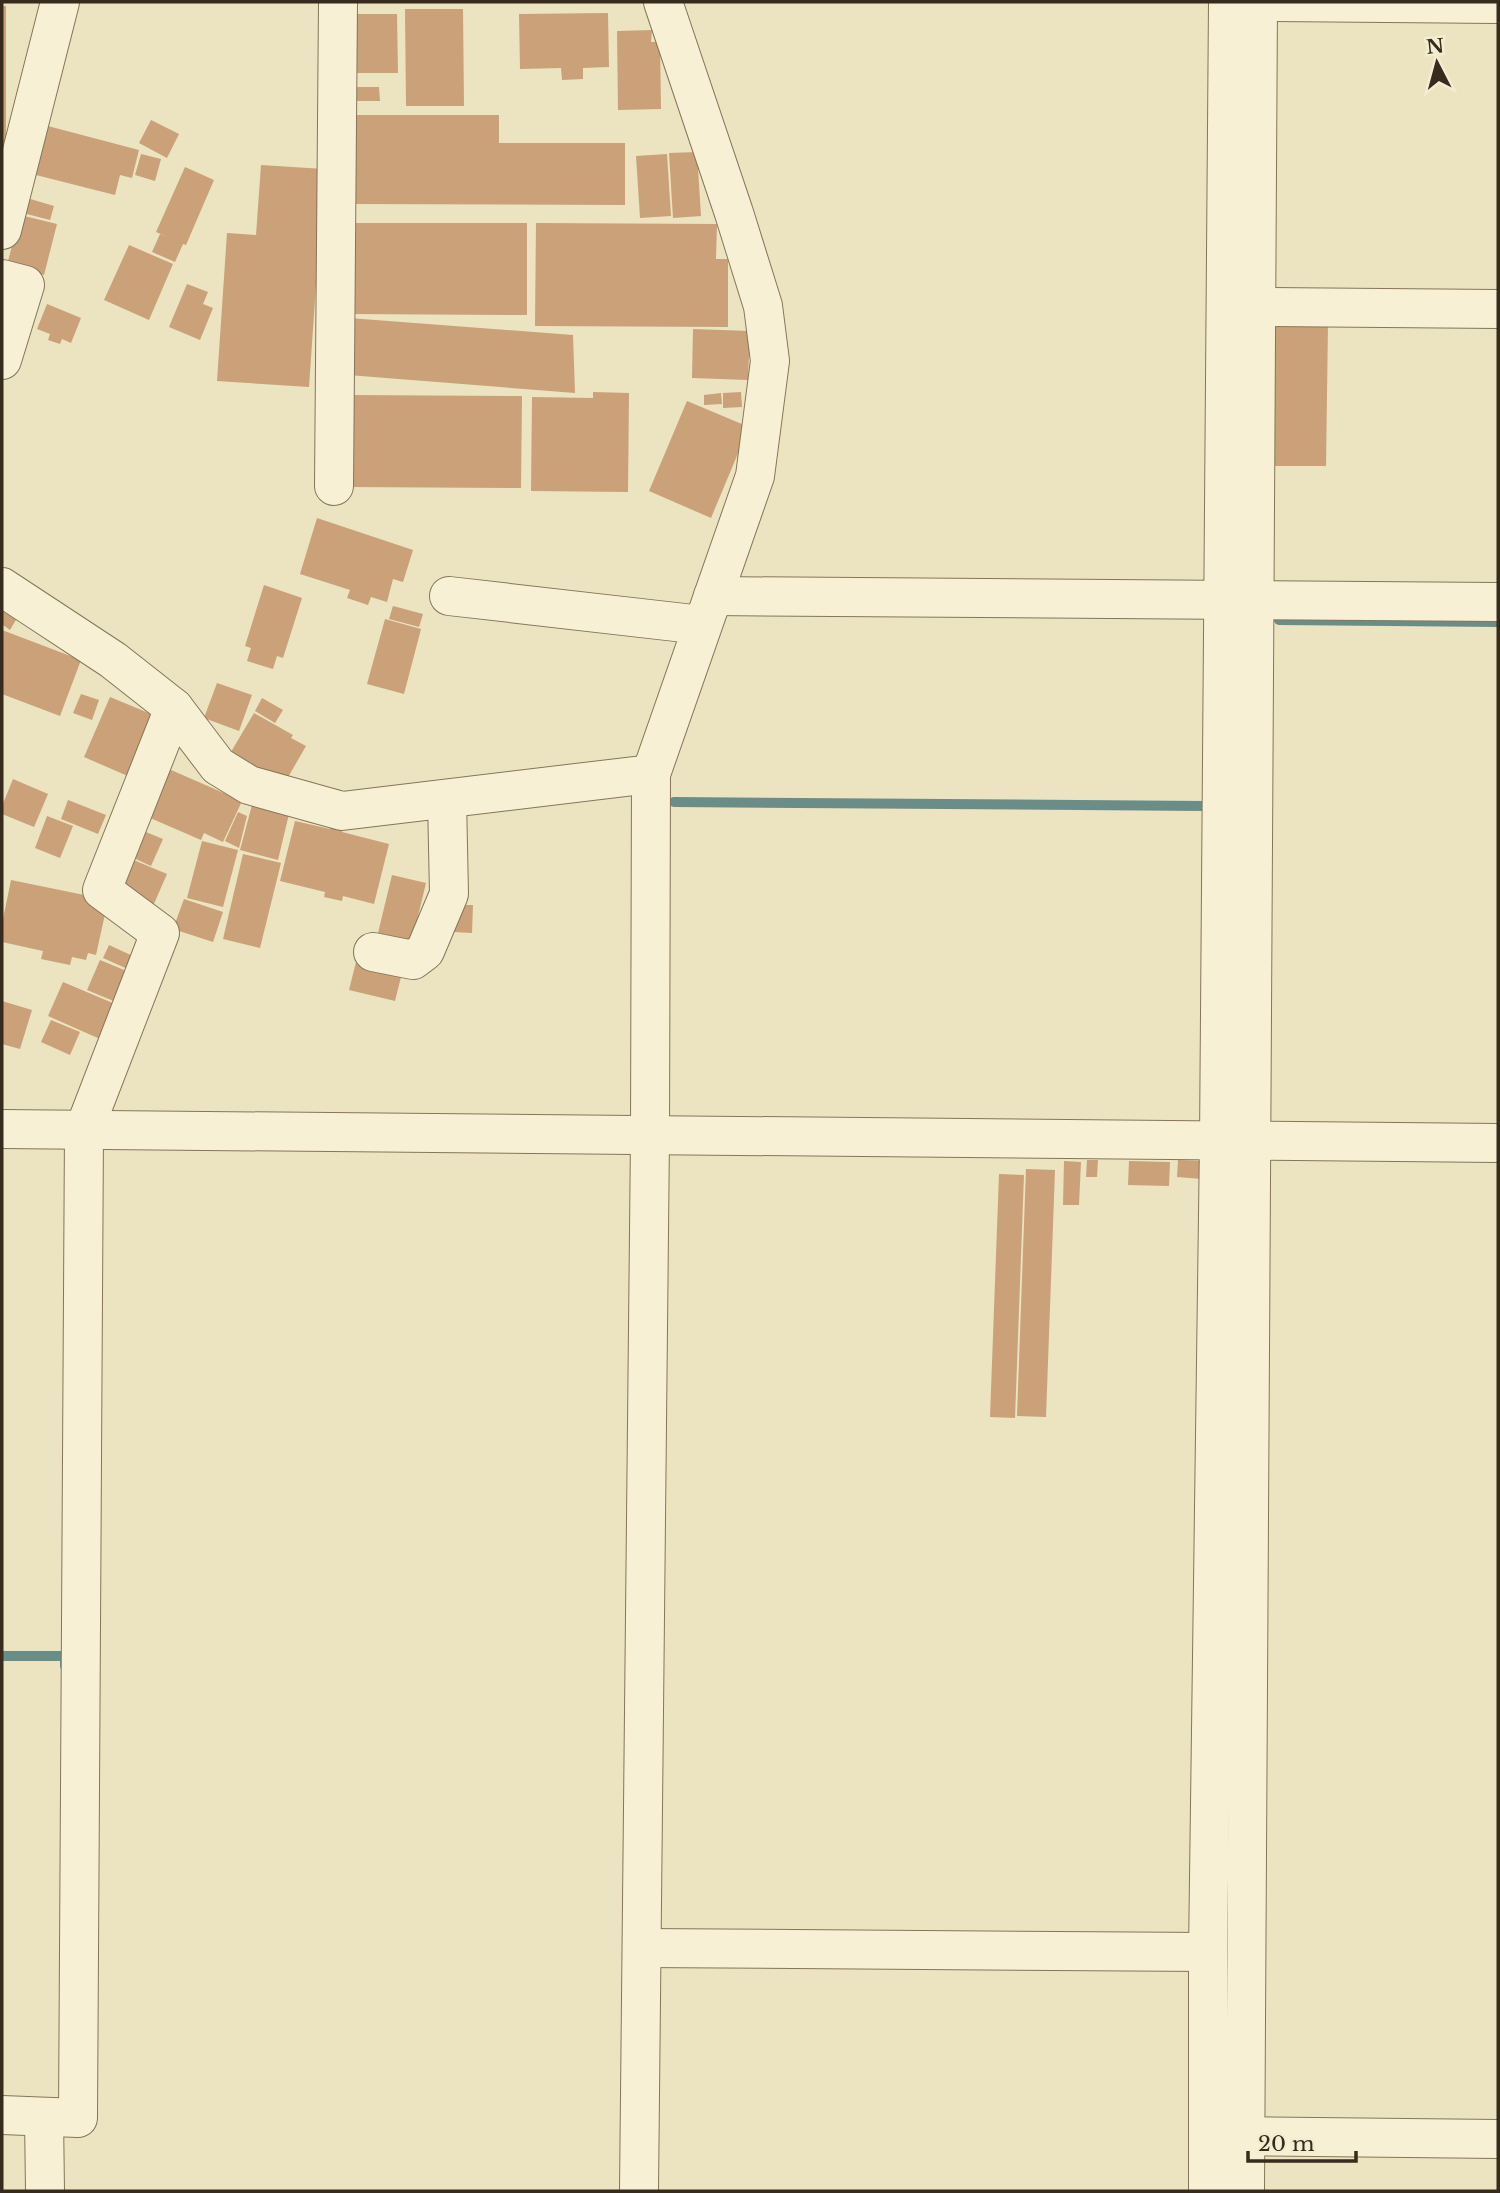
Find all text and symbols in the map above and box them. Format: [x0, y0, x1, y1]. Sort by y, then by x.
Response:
north arrow [1402, 28, 1472, 98]
text: N [1425, 34, 1445, 59]
scale bar [1248, 2120, 1356, 2164]
text: 20 m [1258, 2131, 1315, 2157]

